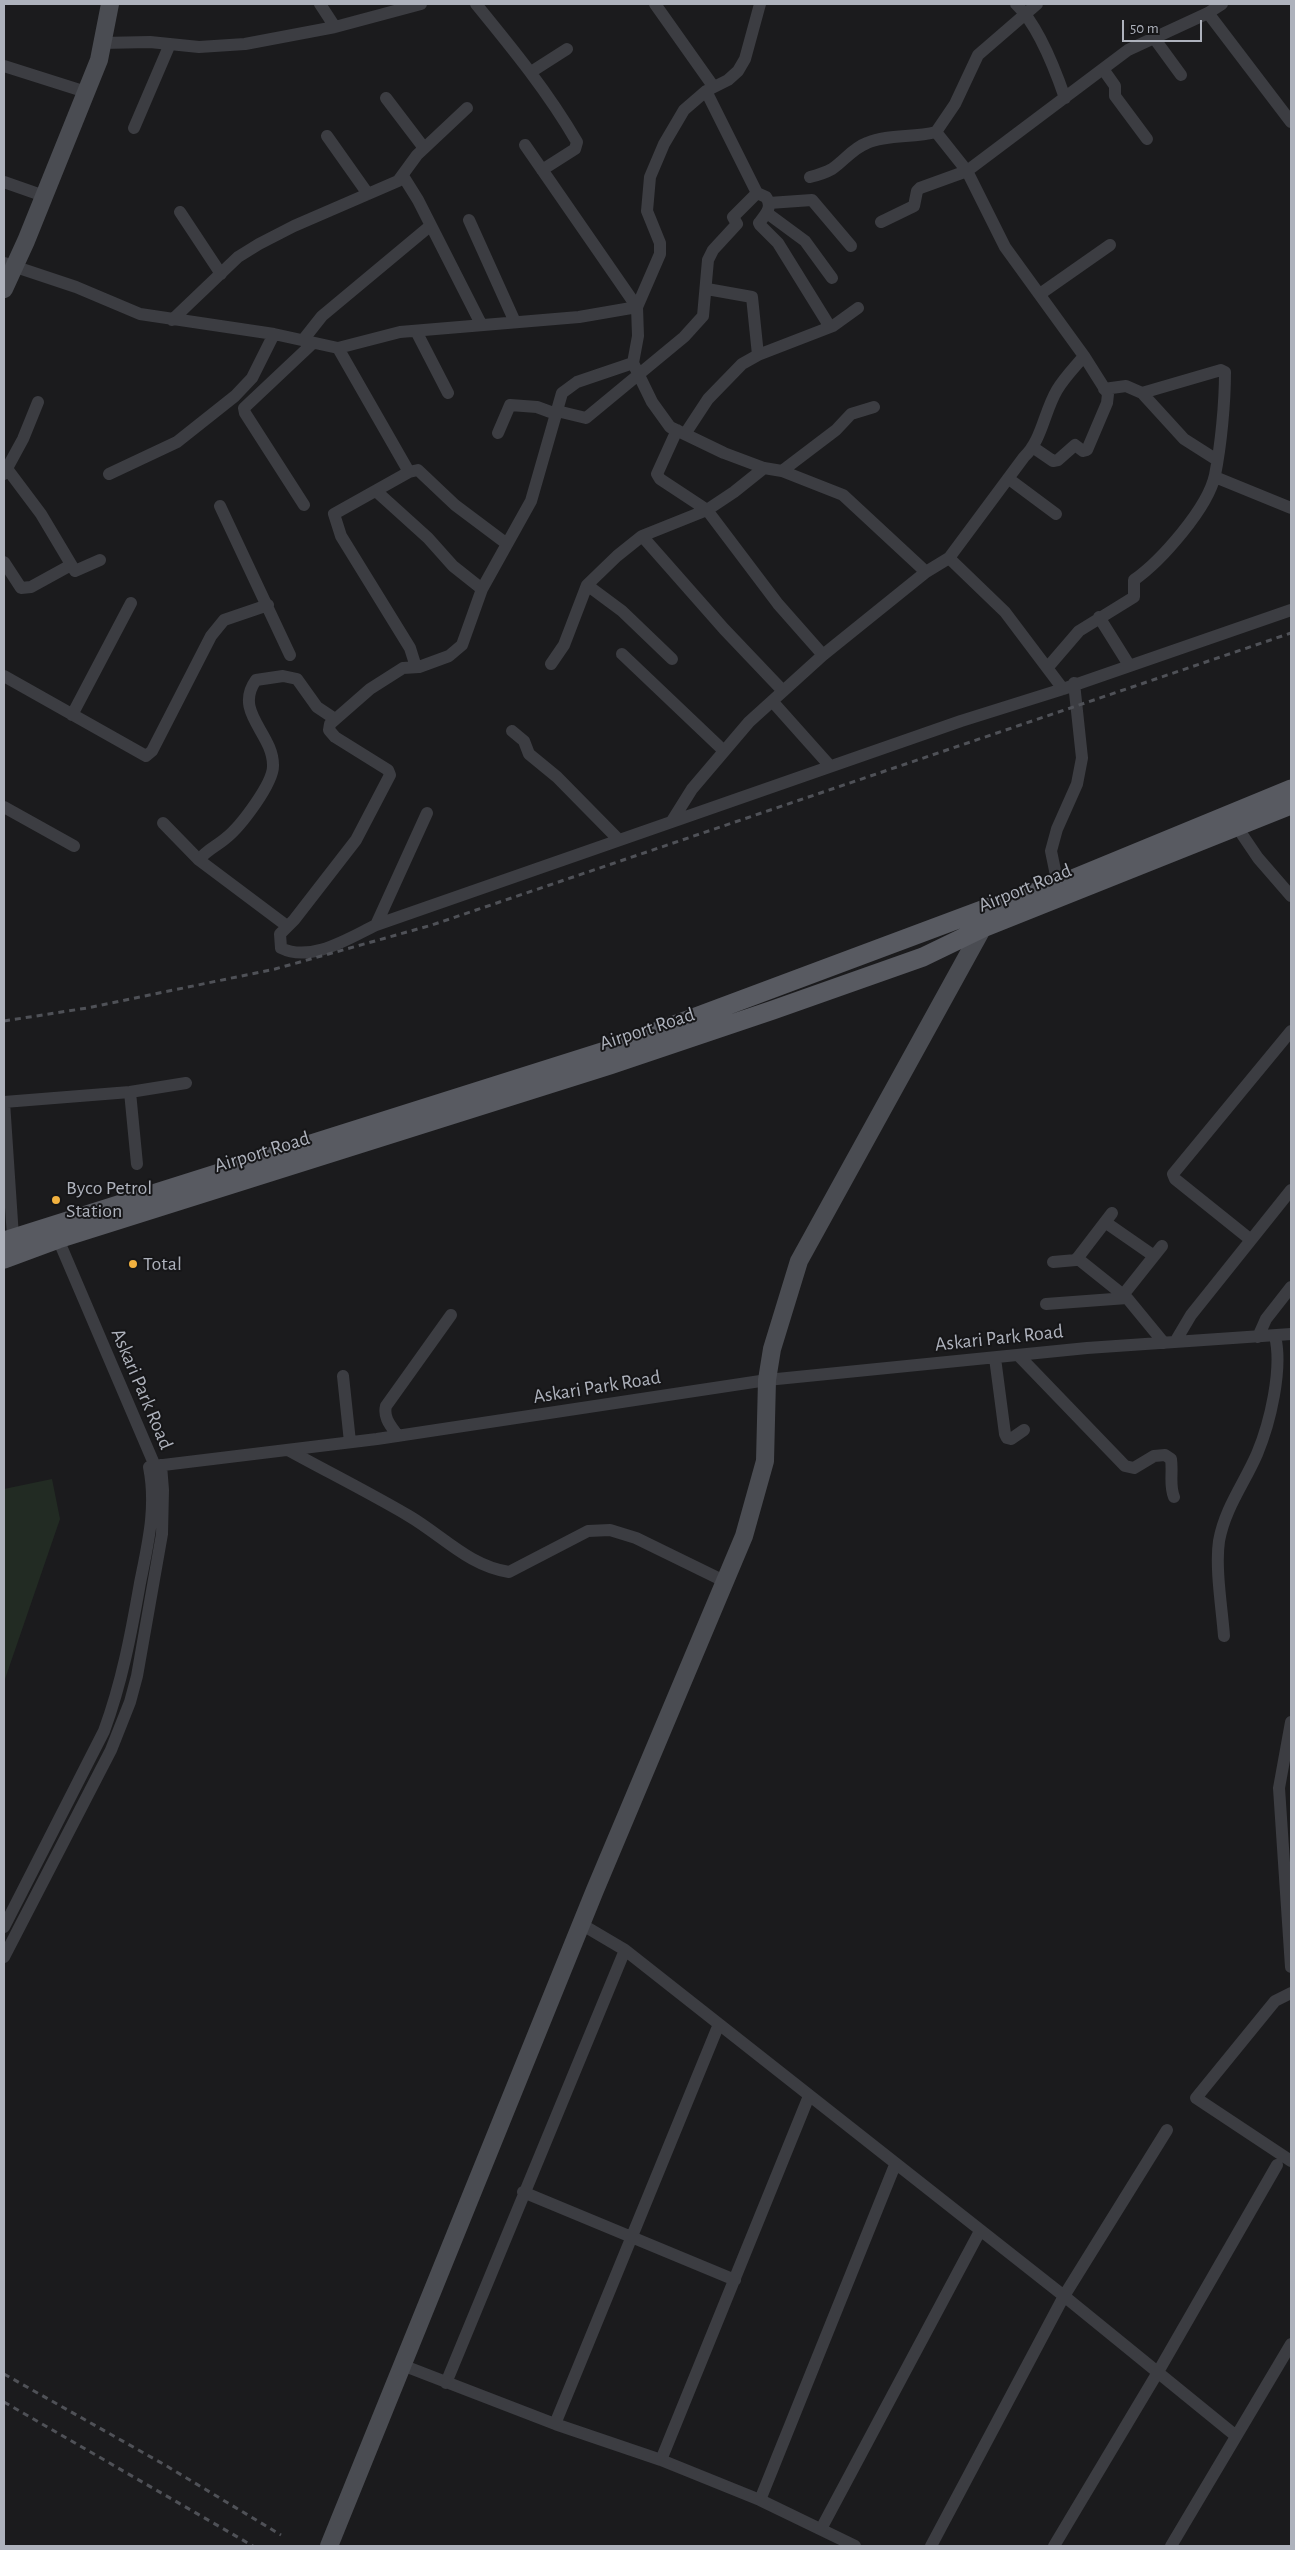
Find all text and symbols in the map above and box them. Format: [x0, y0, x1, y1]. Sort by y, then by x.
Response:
scale bar [1125, 10, 1205, 42]
text: 50 m [1130, 21, 1159, 36]
street label: Airport Road [975, 858, 1075, 918]
street label: Airport Road [596, 1002, 698, 1056]
street label: Airport Road [211, 1126, 313, 1178]
place label: Byco Petrol Station [66, 1176, 152, 1223]
marker: Byco Petrol Station [50, 1194, 62, 1206]
place label: Total [143, 1252, 182, 1276]
marker: Total [127, 1258, 139, 1270]
street label: Askari Park Road [934, 1319, 1064, 1357]
street label: Askari Park Road [106, 1325, 178, 1453]
street label: Askari Park Road [531, 1365, 663, 1409]

